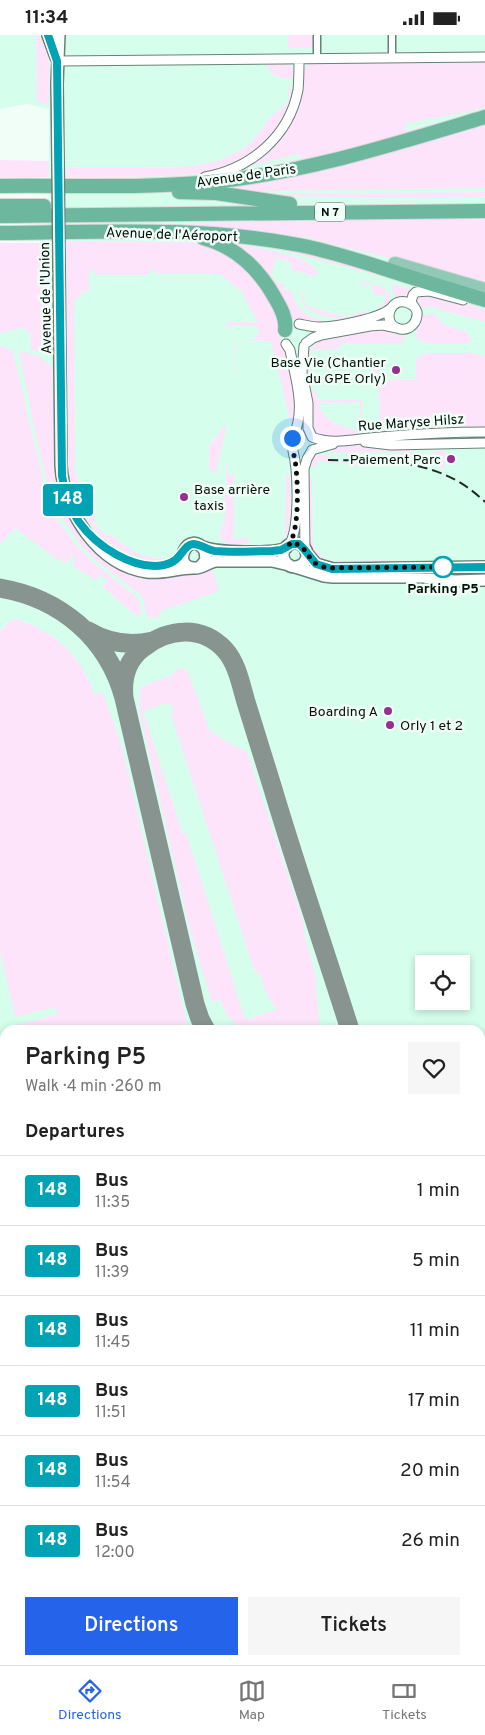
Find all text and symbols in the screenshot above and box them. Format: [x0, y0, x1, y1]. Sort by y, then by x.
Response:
text: 11:34 [25, 6, 68, 30]
street label: Avenue de Paris [195, 161, 297, 192]
road number: N 7 [315, 203, 345, 221]
street label: Avenue de l'Aéroport [106, 225, 238, 246]
street label: Avenue de l'Union [37, 242, 56, 354]
place label: Base Vie (Chantier du GPE Orly) [270, 355, 387, 388]
marker: Base Vie (Chantier du GPE Orly) [390, 364, 402, 376]
street label: Rue Maryse Hilsz [357, 411, 465, 436]
your location [280, 426, 305, 451]
place label: Paiement Parc [350, 452, 441, 469]
marker: Paiement Parc [445, 453, 457, 465]
place label: Base arrière taxis [194, 482, 270, 515]
line badge: 148 [39, 484, 97, 516]
text: 148 [53, 488, 83, 511]
marker: Base arrière taxis [178, 491, 190, 503]
marker: Parking P5 [432, 556, 454, 578]
place label: Parking P5 [407, 581, 479, 598]
place label: Boarding A [308, 704, 378, 721]
marker: Boarding A [382, 705, 394, 717]
place label: Orly 1 et 2 [400, 718, 463, 735]
marker: Orly 1 et 2 [384, 719, 396, 731]
map controls [415, 955, 470, 1010]
button: locate [415, 955, 470, 1010]
button: heart [408, 1042, 460, 1094]
text: Parking P5 [25, 1043, 146, 1073]
text: Walk · 4 min · 260 m [25, 1077, 161, 1097]
text: Departures [25, 1120, 125, 1144]
text: Bus [95, 1169, 129, 1193]
text: 148 [37, 1179, 68, 1202]
text: 1 min [417, 1179, 460, 1203]
text: 11:35 [95, 1193, 130, 1213]
text: Bus [95, 1239, 129, 1263]
text: 148 [37, 1249, 68, 1272]
text: 5 min [412, 1249, 460, 1273]
text: 11:39 [95, 1263, 129, 1283]
text: Bus [95, 1309, 129, 1333]
text: 148 [37, 1319, 68, 1342]
text: 11 min [410, 1319, 460, 1343]
text: 11:45 [95, 1333, 130, 1353]
text: Bus [95, 1379, 129, 1403]
text: 148 [37, 1389, 68, 1412]
text: 17 min [408, 1389, 460, 1413]
text: 11:51 [95, 1403, 126, 1423]
text: Bus [95, 1449, 129, 1473]
text: 148 [37, 1459, 68, 1482]
text: 20 min [400, 1459, 460, 1483]
text: 11:54 [95, 1473, 131, 1493]
text: Bus [95, 1519, 129, 1543]
text: 148 [37, 1529, 68, 1552]
text: 26 min [401, 1529, 460, 1553]
text: 12:00 [95, 1543, 135, 1563]
button: Directions [25, 1597, 238, 1655]
button: Tickets [248, 1597, 460, 1655]
tab: Directions [58, 1677, 122, 1724]
tab: Map [238, 1677, 266, 1724]
tab: Tickets [382, 1677, 427, 1724]

